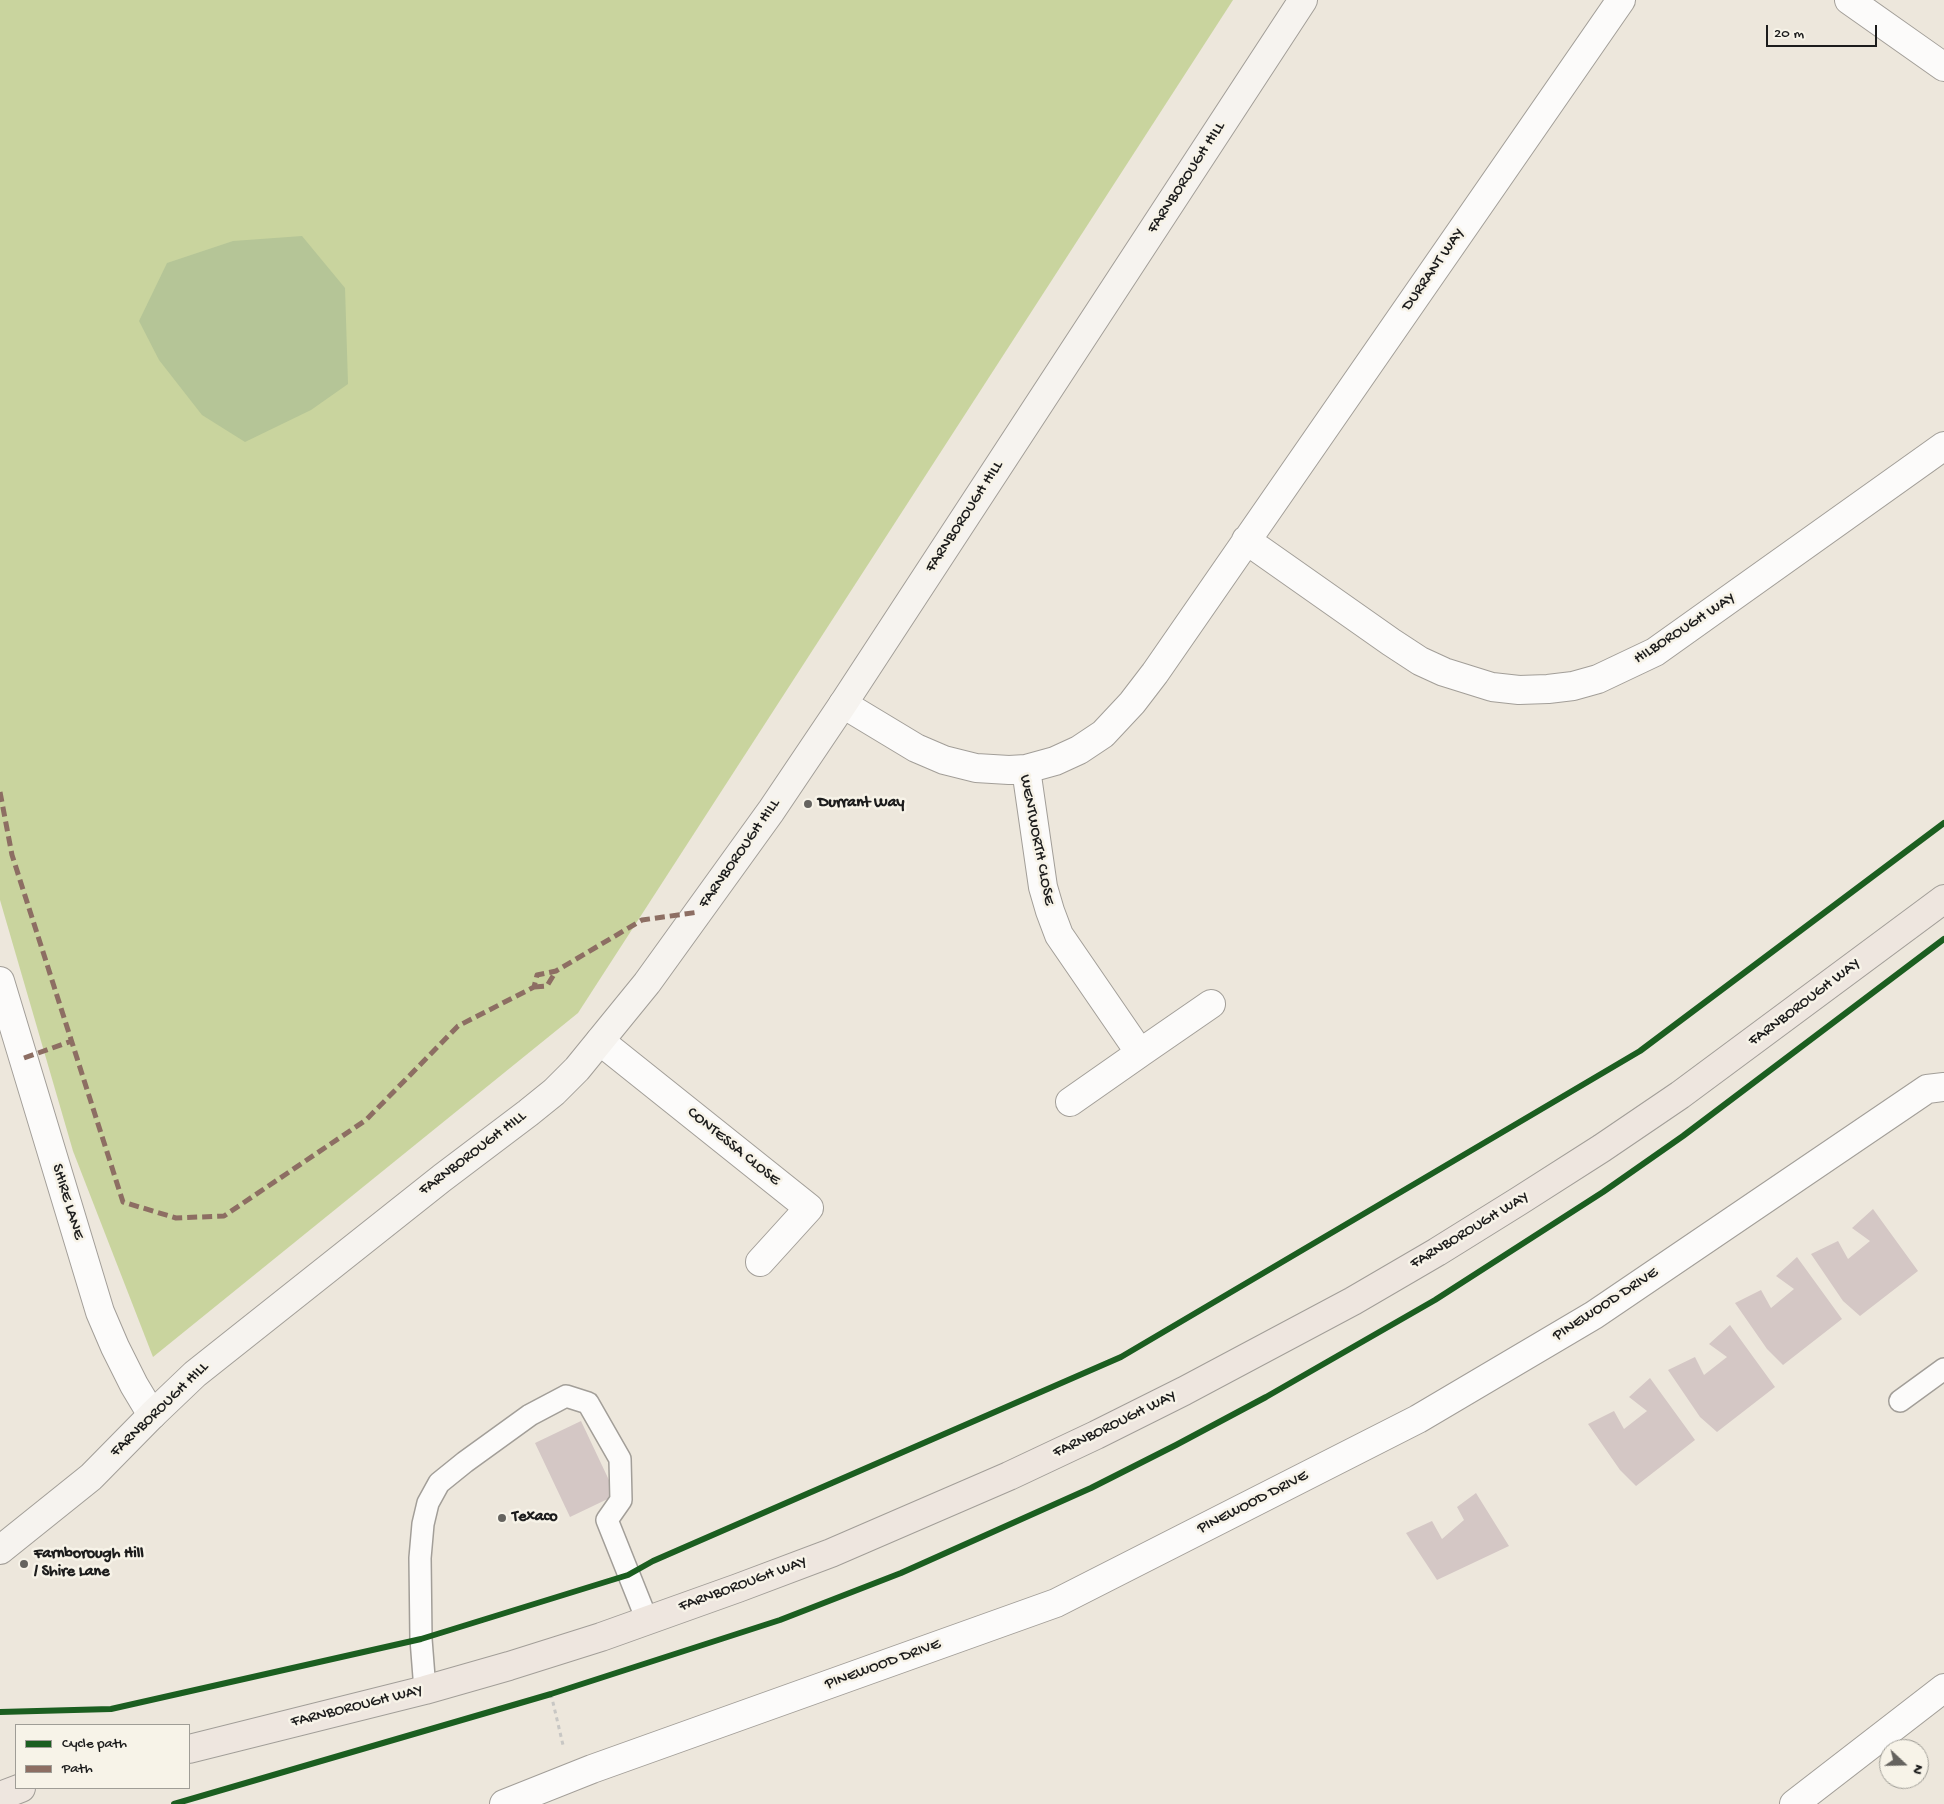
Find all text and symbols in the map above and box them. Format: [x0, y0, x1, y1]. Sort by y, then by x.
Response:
scale bar [1769, 15, 1880, 47]
text: 20 m [1774, 25, 1804, 43]
street label: FARNBOROUGH HILL [1144, 119, 1230, 237]
street label: DURRANT WAY [1398, 225, 1470, 315]
street label: FARNBOROUGH HILL [922, 458, 1008, 576]
street label: HILBOROUGH WAY [1631, 589, 1739, 669]
street label: WENTWORTH CLOSE [1014, 773, 1058, 907]
place label: Durrant Way [818, 794, 904, 814]
street label: FARNBOROUGH HILL [695, 796, 785, 912]
marker: Durrant Way [802, 798, 814, 810]
street label: FARNBOROUGH WAY [1745, 955, 1865, 1051]
street label: CONTESSA CLOSE [682, 1104, 784, 1190]
street label: FARNBOROUGH HILL [416, 1107, 530, 1201]
street label: SHIRE LANE [46, 1162, 88, 1242]
street label: FARNBOROUGH WAY [1407, 1188, 1533, 1274]
street label: PINEWOOD DRIVE [1550, 1264, 1662, 1346]
street label: FARNBOROUGH HILL [107, 1358, 213, 1462]
street label: FARNBOROUGH WAY [1050, 1387, 1180, 1463]
street label: PINEWOOD DRIVE [1194, 1467, 1312, 1539]
place label: Texaco [512, 1508, 557, 1528]
marker: Texaco [496, 1512, 508, 1524]
place label: Farnborough Hill / Shire Lane [34, 1545, 144, 1583]
street label: FARNBOROUGH WAY [676, 1553, 810, 1617]
marker: Farnborough Hill / Shire Lane [18, 1558, 30, 1570]
street label: PINEWOOD DRIVE [823, 1635, 943, 1695]
street label: FARNBOROUGH WAY [289, 1681, 425, 1733]
legend [15, 1724, 190, 1789]
text: Cycle path [62, 1735, 127, 1753]
north arrow [1879, 1739, 1929, 1789]
text: Path [62, 1760, 93, 1778]
text: N [1908, 1762, 1927, 1777]

